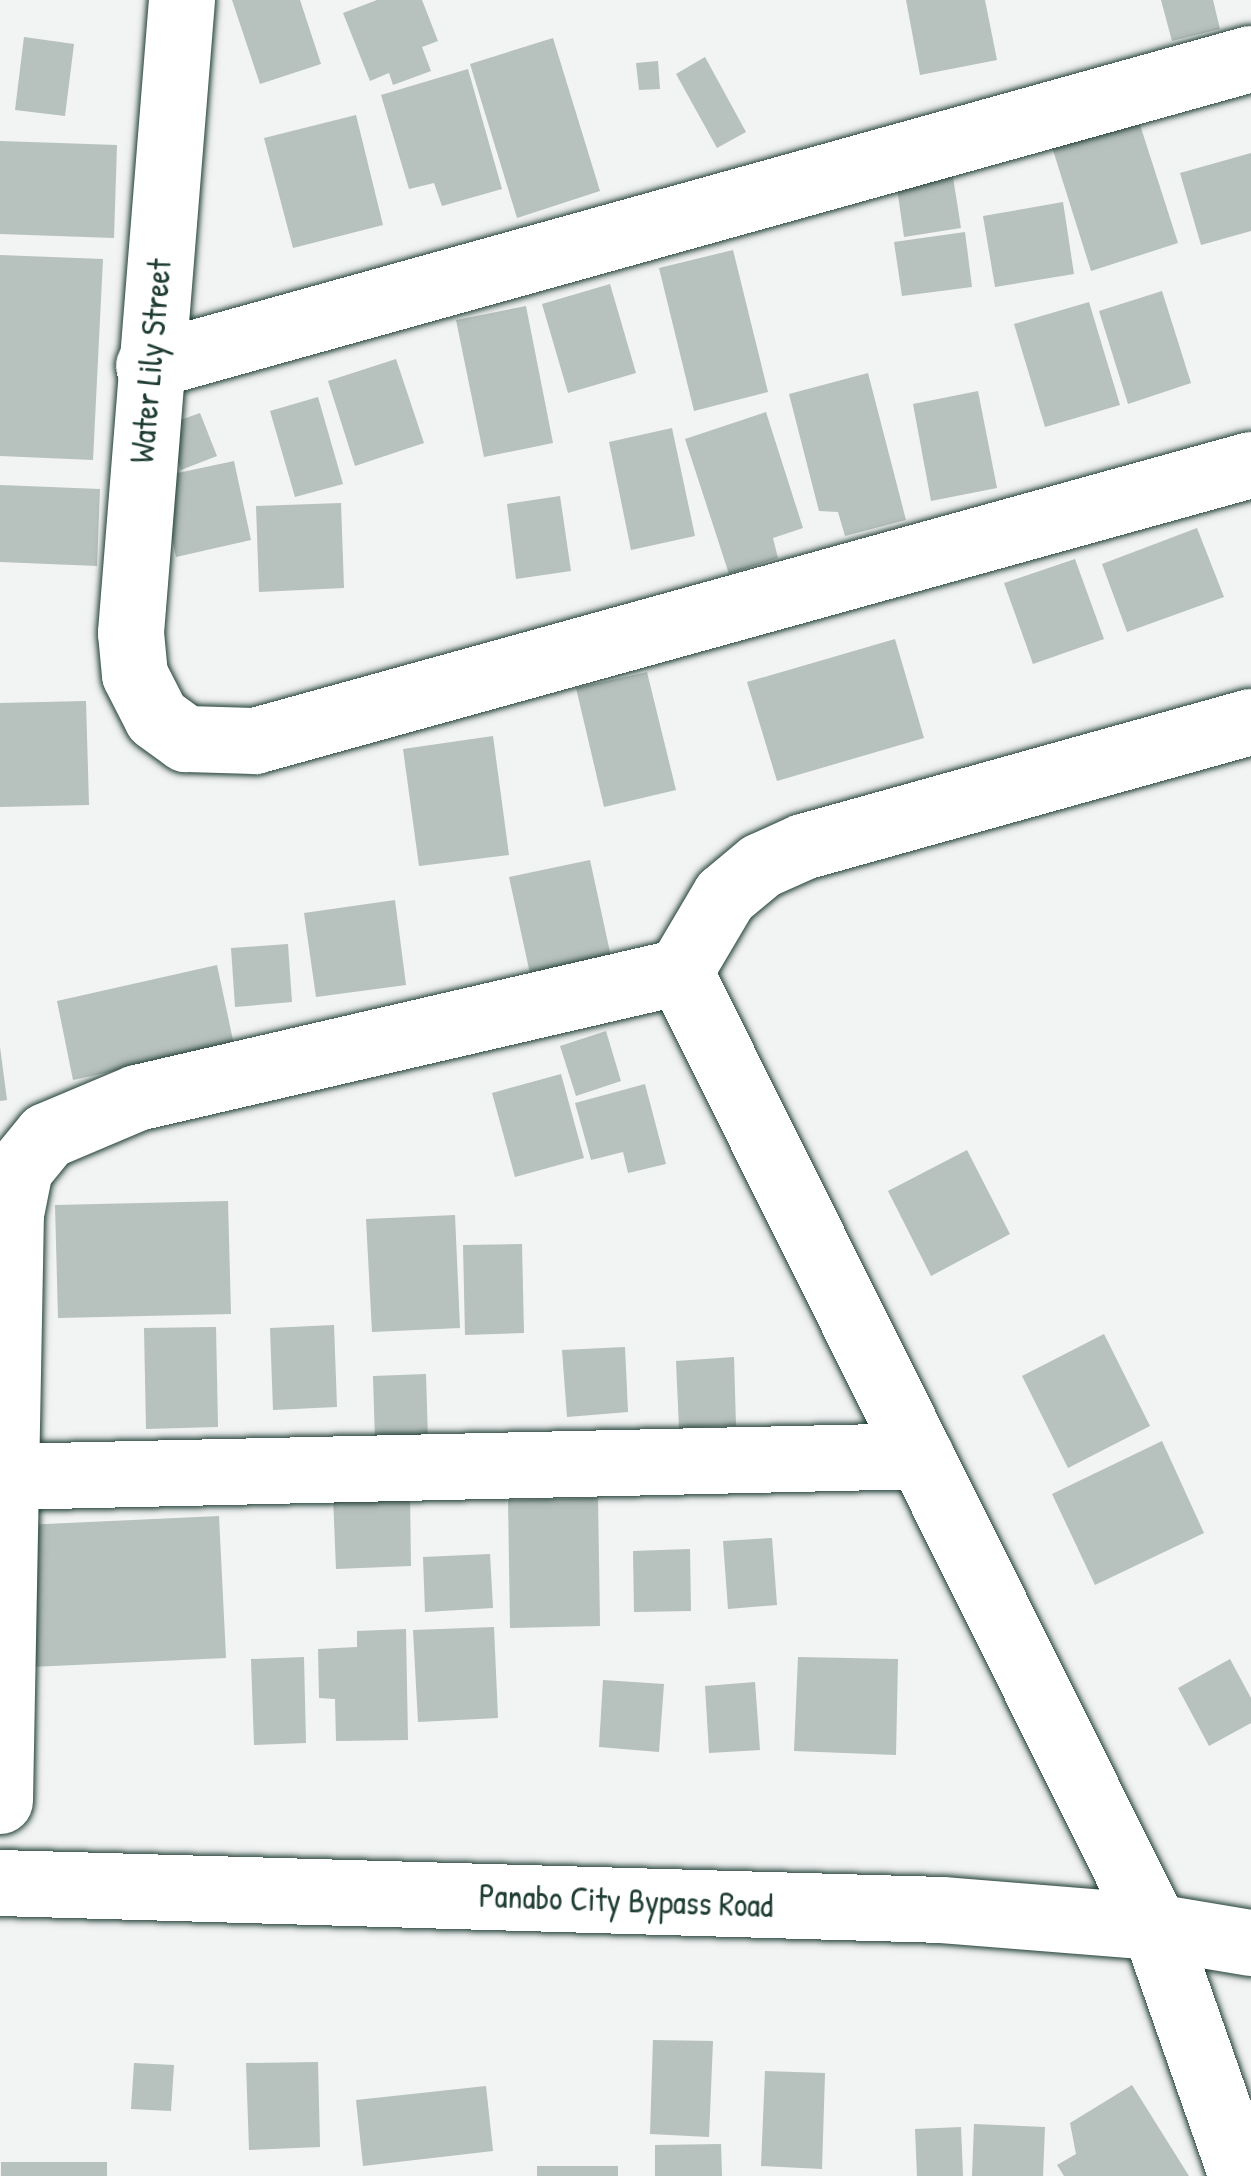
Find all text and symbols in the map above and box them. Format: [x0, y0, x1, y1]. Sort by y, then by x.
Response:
street label: Water Lily Street [122, 257, 180, 465]
street label: Panabo City Bypass Road [478, 1876, 774, 1926]

